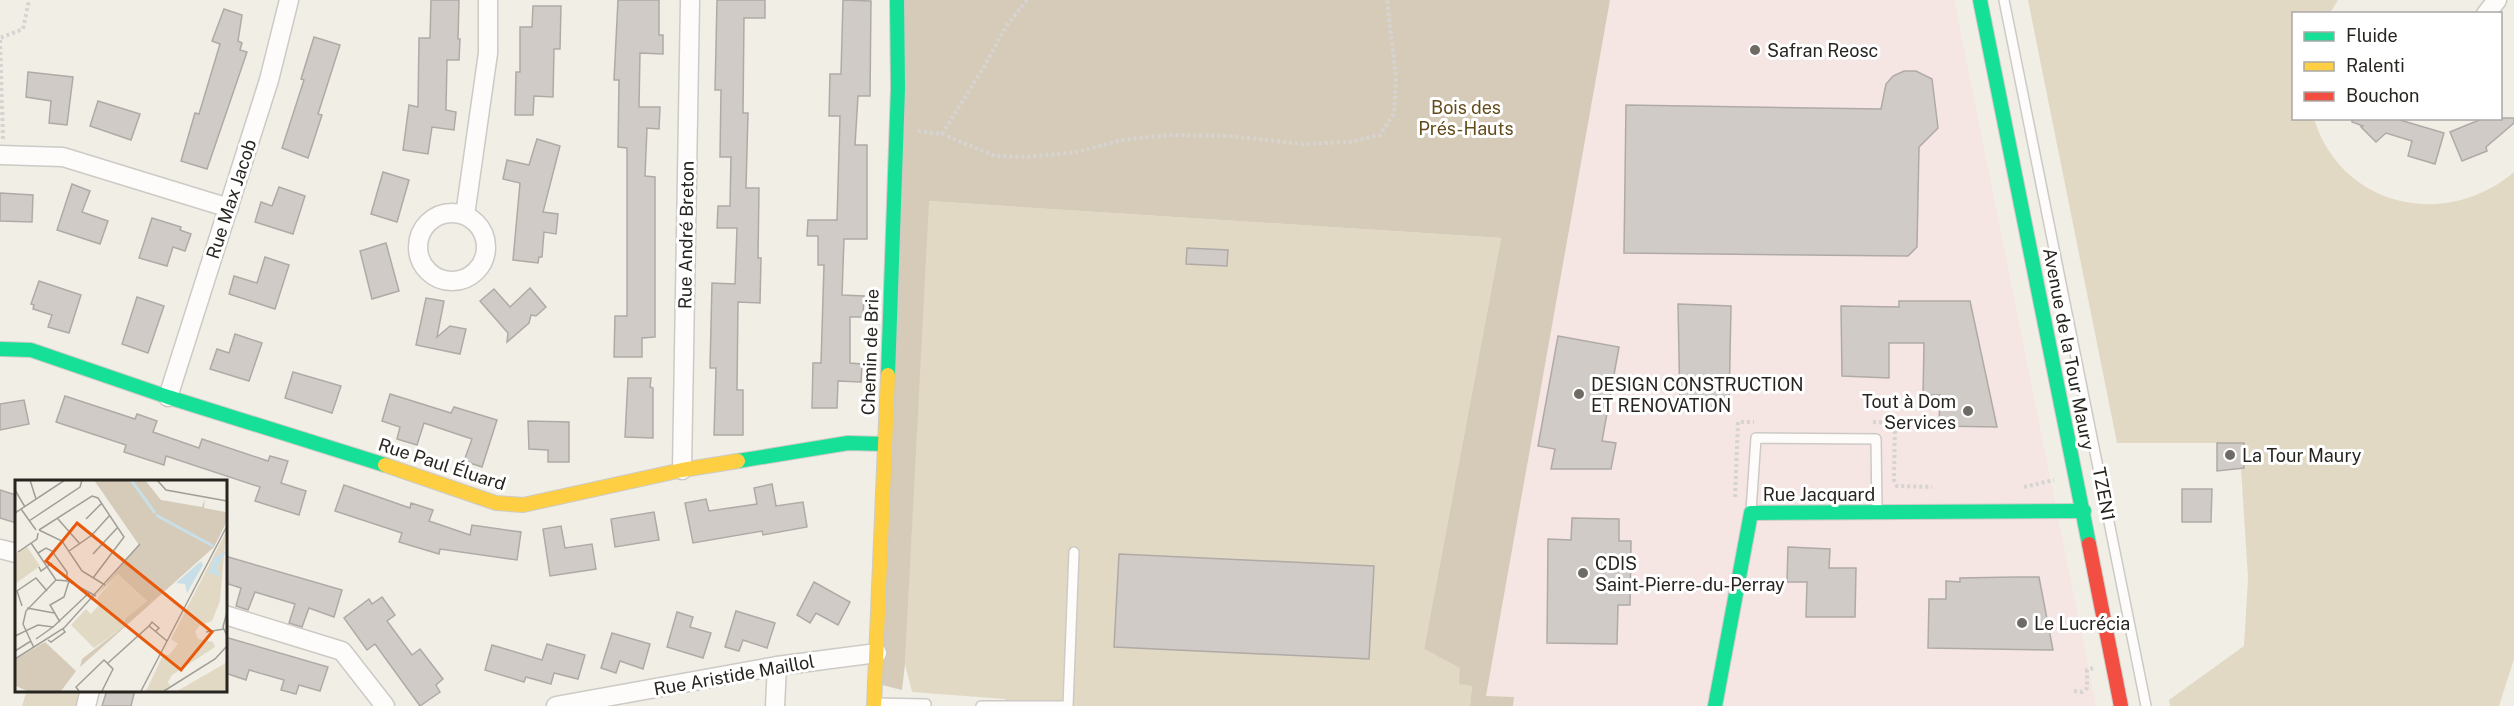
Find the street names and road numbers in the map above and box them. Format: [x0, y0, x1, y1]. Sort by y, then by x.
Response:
street label: Rue Max Jacob [202, 136, 260, 262]
street label: Rue André Breton [674, 161, 698, 309]
street label: Avenue de la Tour Maury [2039, 246, 2099, 452]
street label: Chemin de Brie [857, 288, 883, 416]
street label: Rue Paul Éluard [376, 433, 509, 494]
street label: TZEN1 [2088, 465, 2120, 523]
street label: Rue Jacquard [1763, 484, 1875, 505]
street label: Rue Aristide Maillol [652, 651, 816, 699]

